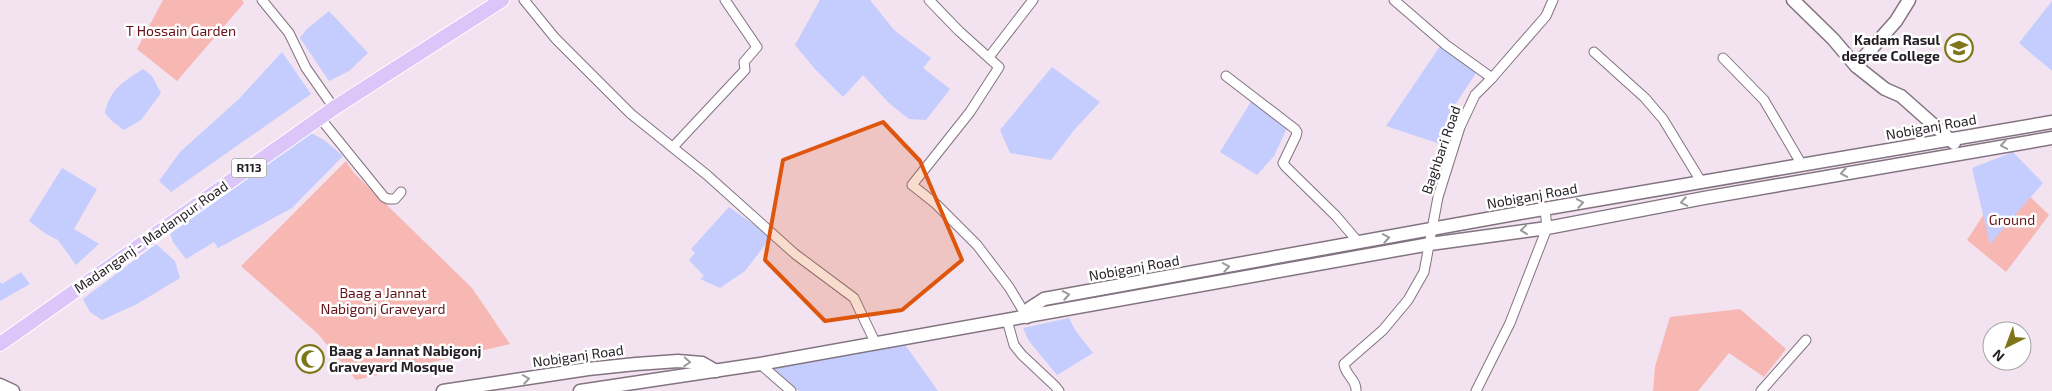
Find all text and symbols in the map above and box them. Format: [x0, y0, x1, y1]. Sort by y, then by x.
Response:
park label: T Hossain Garden [126, 22, 236, 39]
place label: Kadam Rasul degree College [1841, 31, 1940, 64]
school or university icon: Kadam Rasul degree College [1944, 33, 1974, 63]
street label: Baghbari Road [1417, 103, 1464, 196]
street label: Nobiganj Road [1884, 110, 1978, 143]
one-way arrow [1999, 140, 2008, 150]
road number: R113 [232, 158, 266, 178]
one-way arrow [1839, 167, 1848, 177]
street label: Madanganj - Madanpur Road [70, 177, 231, 296]
street label: Nobiganj Road [1485, 179, 1579, 212]
one-way arrow [1679, 196, 1688, 206]
one-way arrow [1576, 199, 1585, 209]
park label: Ground [1989, 211, 2035, 228]
one-way arrow [1520, 224, 1528, 235]
one-way arrow [1382, 234, 1391, 244]
street label: Nobiganj Road [1087, 251, 1181, 284]
one-way arrow [1222, 262, 1231, 272]
park label: Baag a Jannat Nabigonj Graveyard [321, 284, 445, 317]
one-way arrow [1062, 291, 1070, 301]
north arrow [1982, 321, 2032, 371]
street label: Nobiganj Road [531, 341, 625, 370]
place label: Baag a Jannat Nabigonj Graveyard Mosque [329, 342, 481, 375]
mosque icon: Baag a Jannat Nabigonj Graveyard Mosque [295, 344, 325, 374]
text: N [1989, 346, 2007, 366]
one-way arrow [683, 356, 691, 367]
one-way arrow [521, 374, 530, 384]

